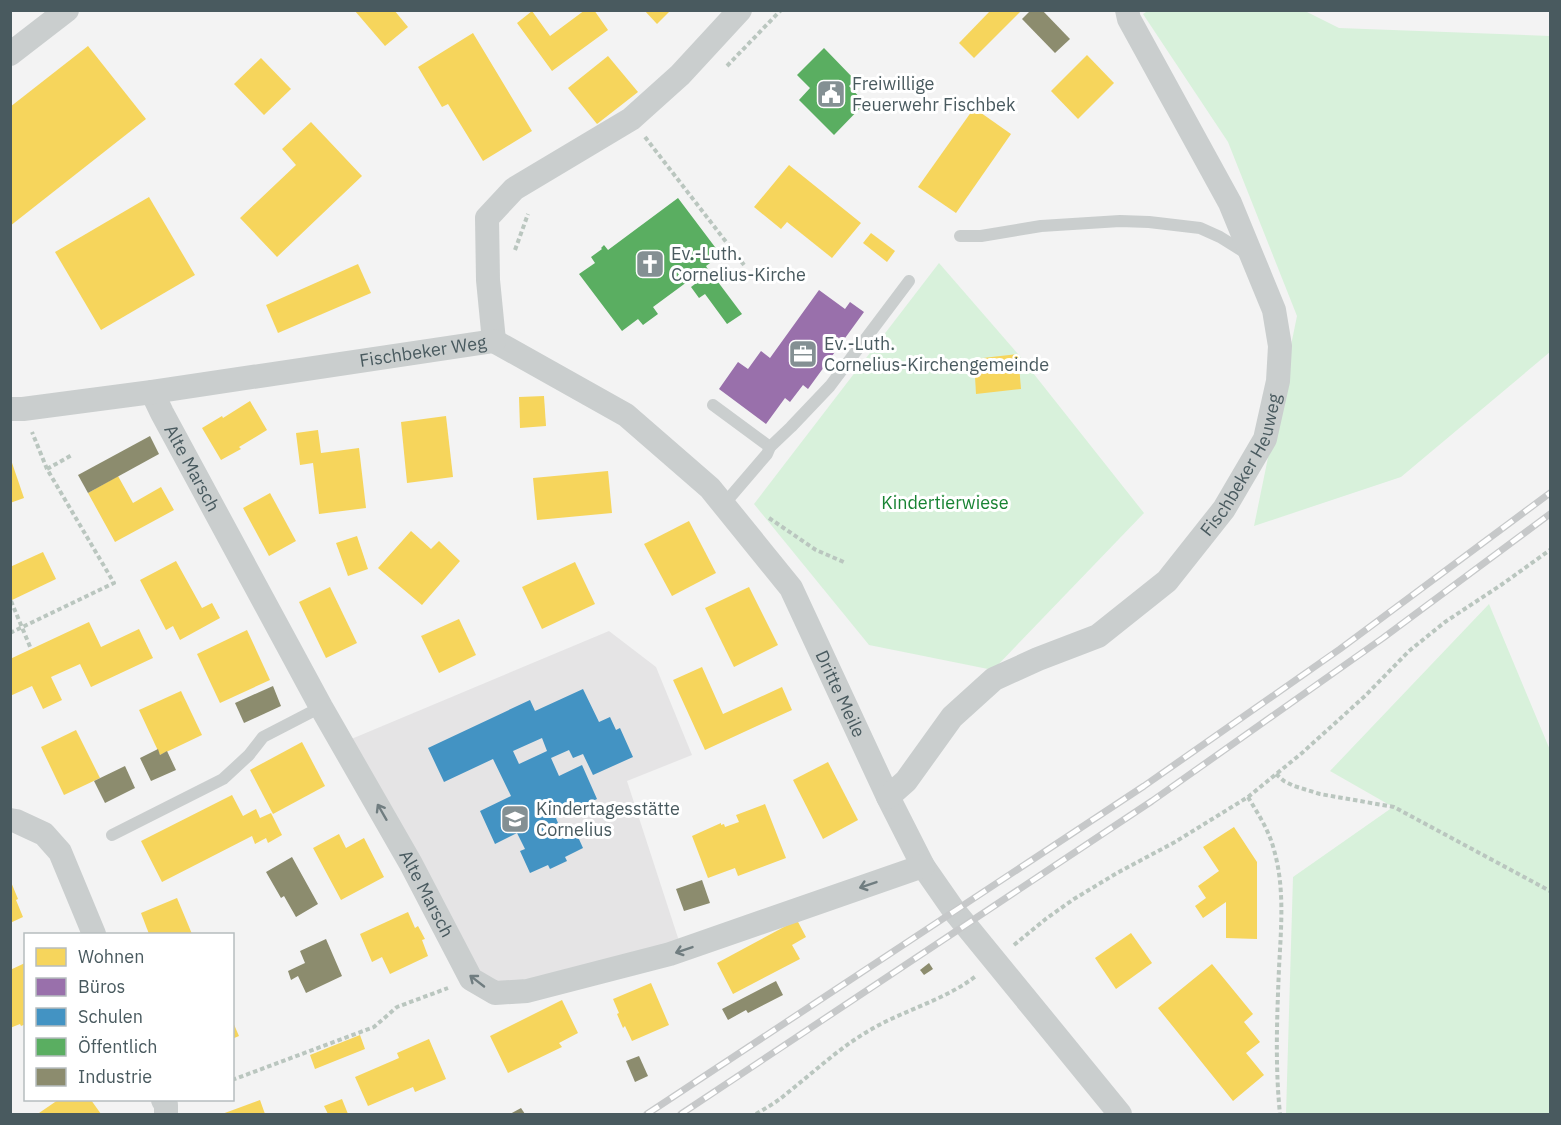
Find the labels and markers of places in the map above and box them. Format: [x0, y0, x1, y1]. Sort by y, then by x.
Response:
place label: Freiwillige Feuerwehr Fischbek [852, 72, 1016, 116]
public building icon: Freiwillige Feuerwehr Fischbek [815, 78, 847, 110]
place label: Ev.-Luth. Cornelius-Kirche [671, 242, 806, 286]
church icon: Ev.-Luth. Cornelius-Kirche [634, 248, 666, 280]
place label: Ev.-Luth. Cornelius-Kirchengemeinde [824, 332, 1049, 376]
office icon: Ev.-Luth. Cornelius-Kirchengemeinde [787, 338, 819, 370]
place label: Kindertagesstätte Cornelius [536, 797, 680, 841]
school or university icon: Kindertagesstätte Cornelius [499, 803, 531, 835]

